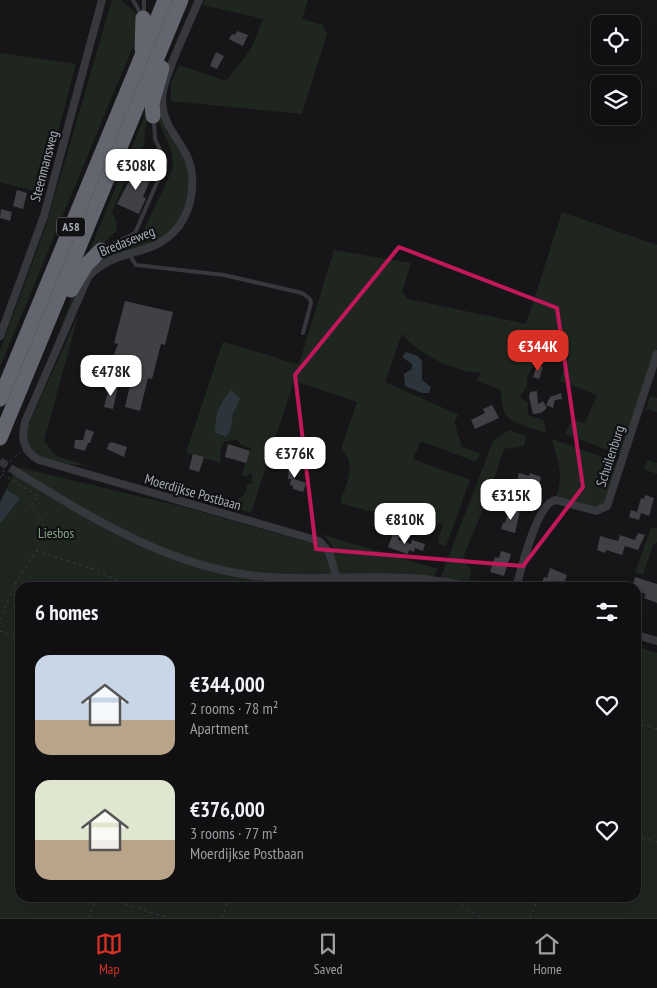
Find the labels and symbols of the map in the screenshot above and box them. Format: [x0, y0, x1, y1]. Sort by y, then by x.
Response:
street label: Steenmansweg [26, 129, 62, 203]
pin: €308K [101, 148, 171, 191]
road number: A58 [57, 218, 85, 236]
street label: Bredaseweg [97, 222, 157, 260]
pin: €344K [503, 330, 573, 372]
pin: €478K [76, 354, 146, 397]
street label: Schuilenburg [592, 423, 628, 489]
pin: €376K [260, 436, 330, 479]
street label: Moerdijkse Postbaan [143, 470, 243, 514]
pin: €315K [476, 478, 546, 521]
pin: €810K [370, 502, 440, 545]
park label: Liesbos [38, 524, 74, 542]

